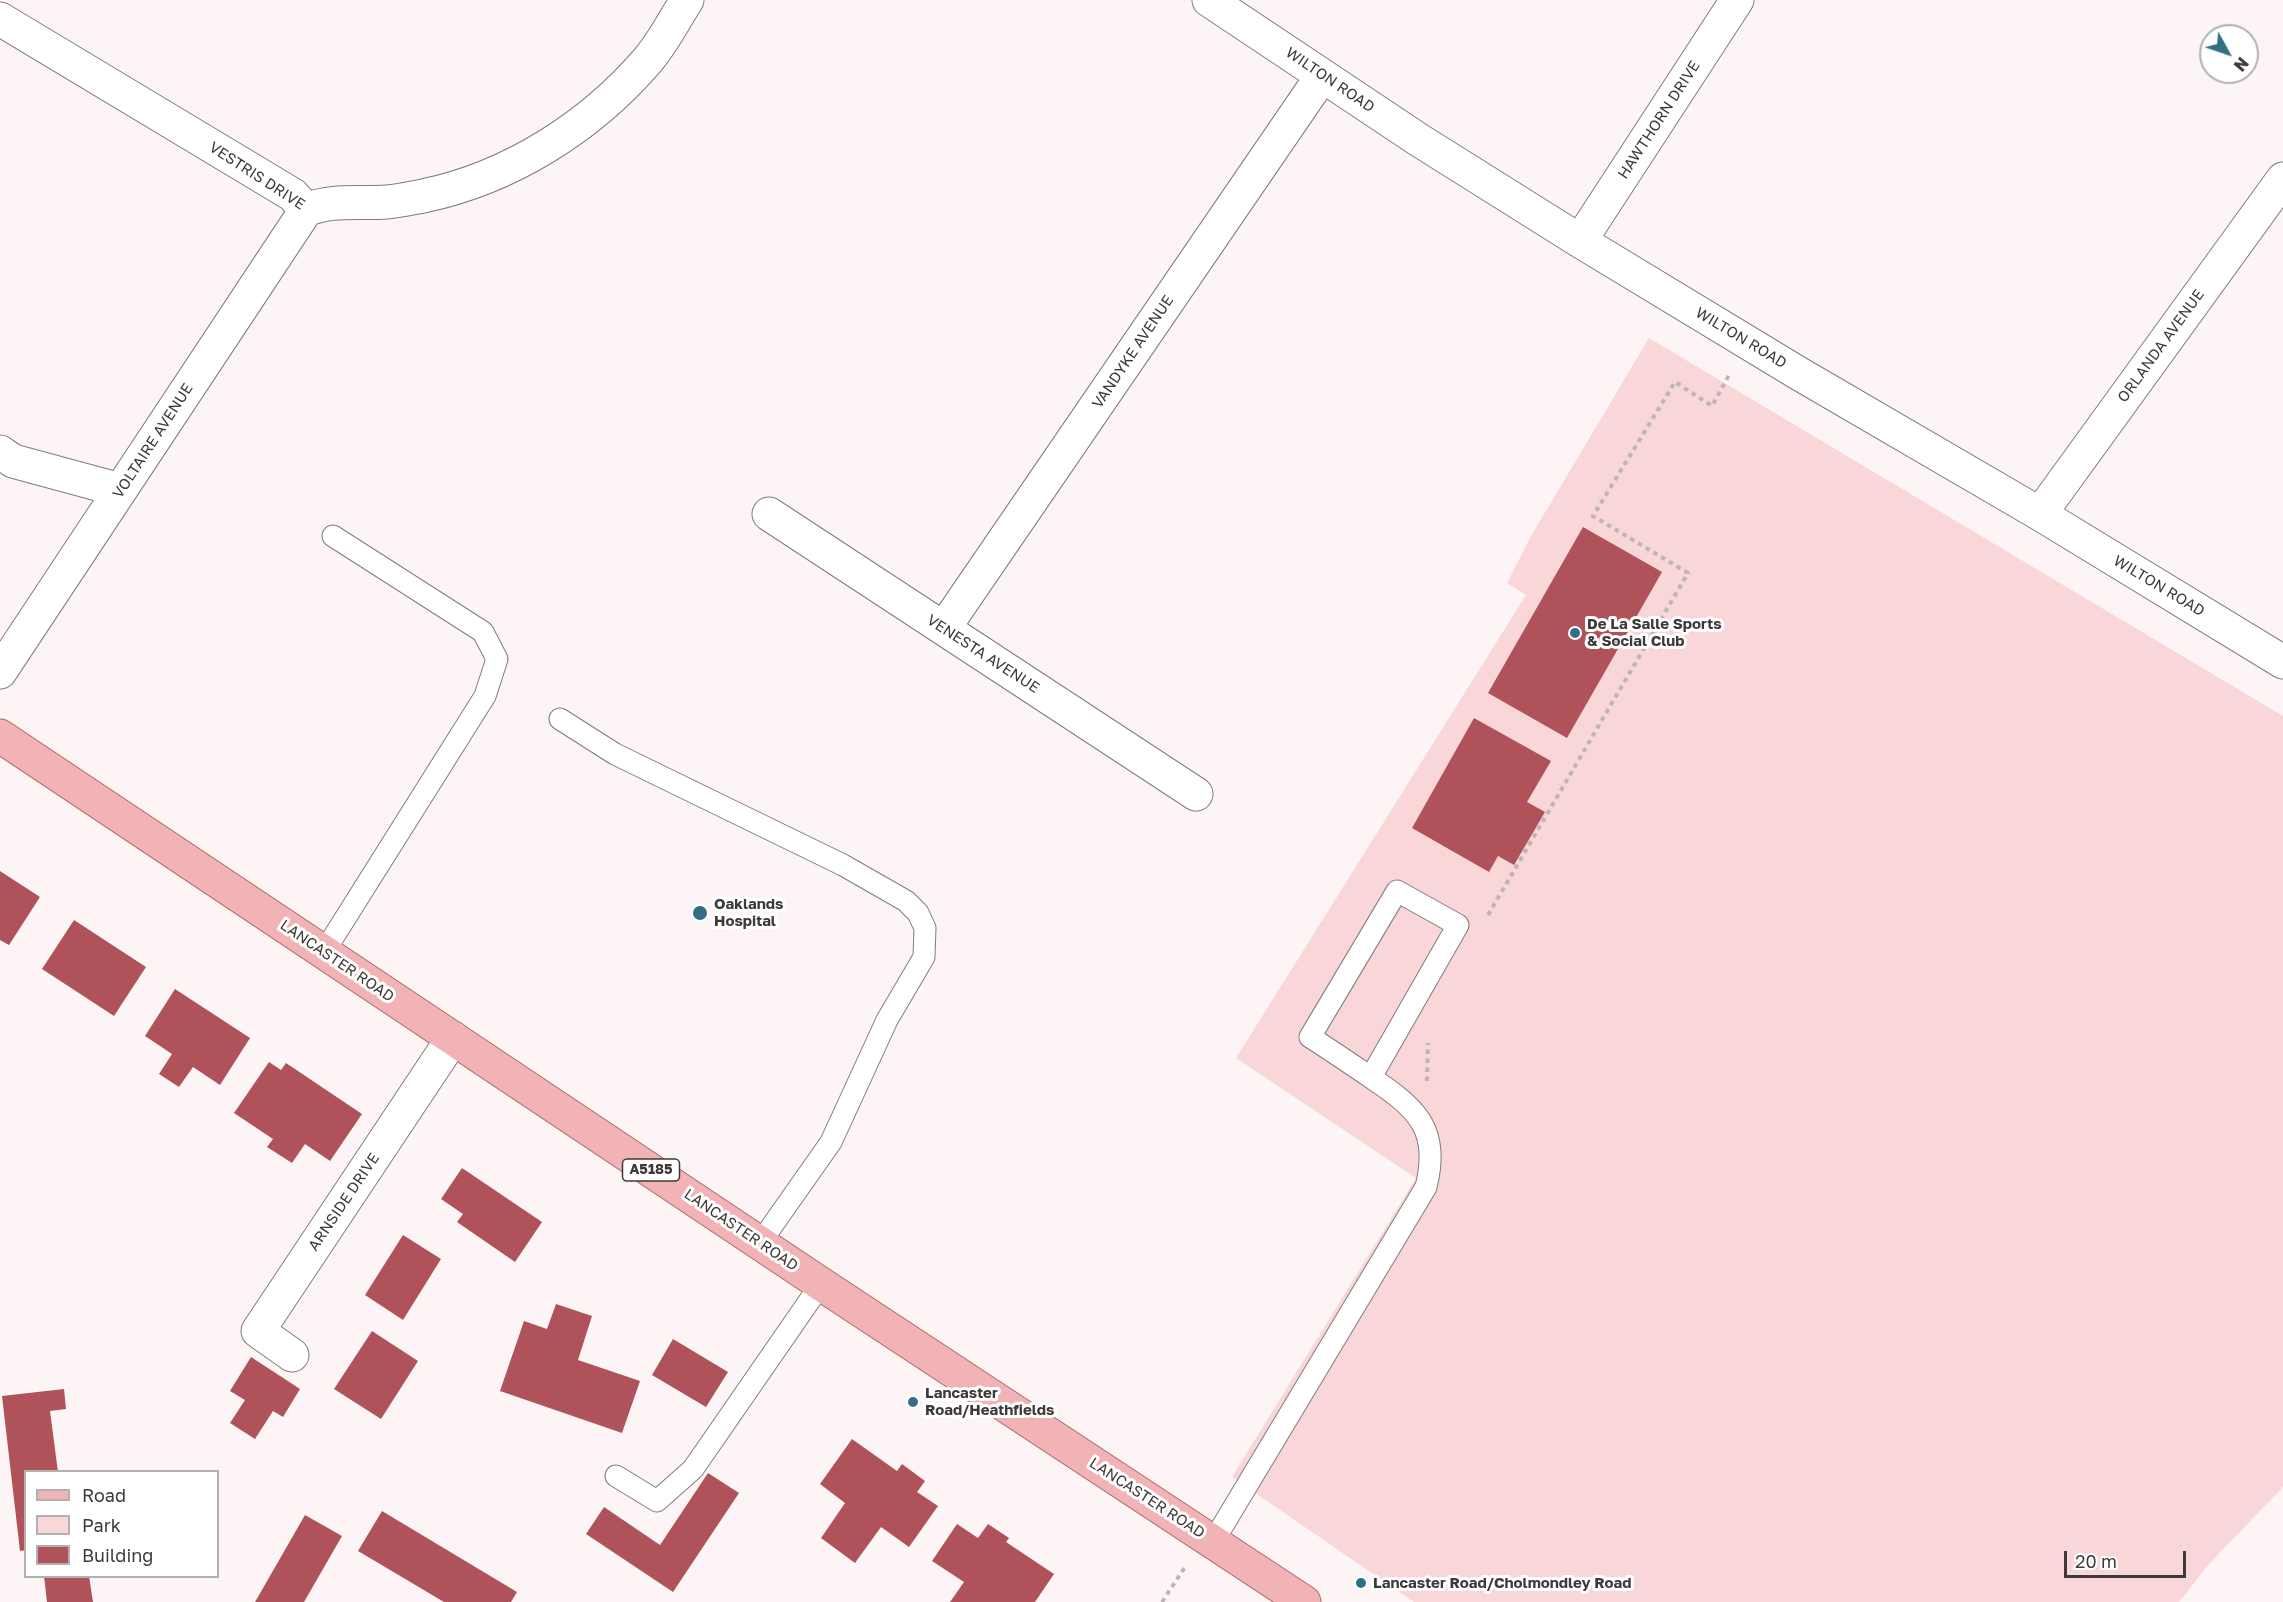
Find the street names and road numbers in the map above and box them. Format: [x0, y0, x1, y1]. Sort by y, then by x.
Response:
street label: WILTON ROAD [1282, 44, 1378, 116]
street label: HAWTHORN DRIVE [1614, 58, 1704, 182]
street label: VESTRIS DRIVE [206, 138, 308, 214]
street label: ORLANDA AVENUE [2114, 286, 2208, 406]
street label: VANDYKE AVENUE [1089, 292, 1177, 412]
street label: WILTON ROAD [1692, 304, 1790, 372]
street label: VOLTAIRE AVENUE [109, 380, 197, 502]
street label: WILTON ROAD [2110, 552, 2208, 620]
street label: VENESTA AVENUE [923, 611, 1043, 697]
street label: LANCASTER ROAD [277, 916, 397, 1006]
street label: ARNSIDE DRIVE [305, 1150, 383, 1254]
road number: A5185 [622, 1159, 680, 1181]
street label: LANCASTER ROAD [681, 1185, 801, 1275]
street label: LANCASTER ROAD [1086, 1454, 1208, 1542]

